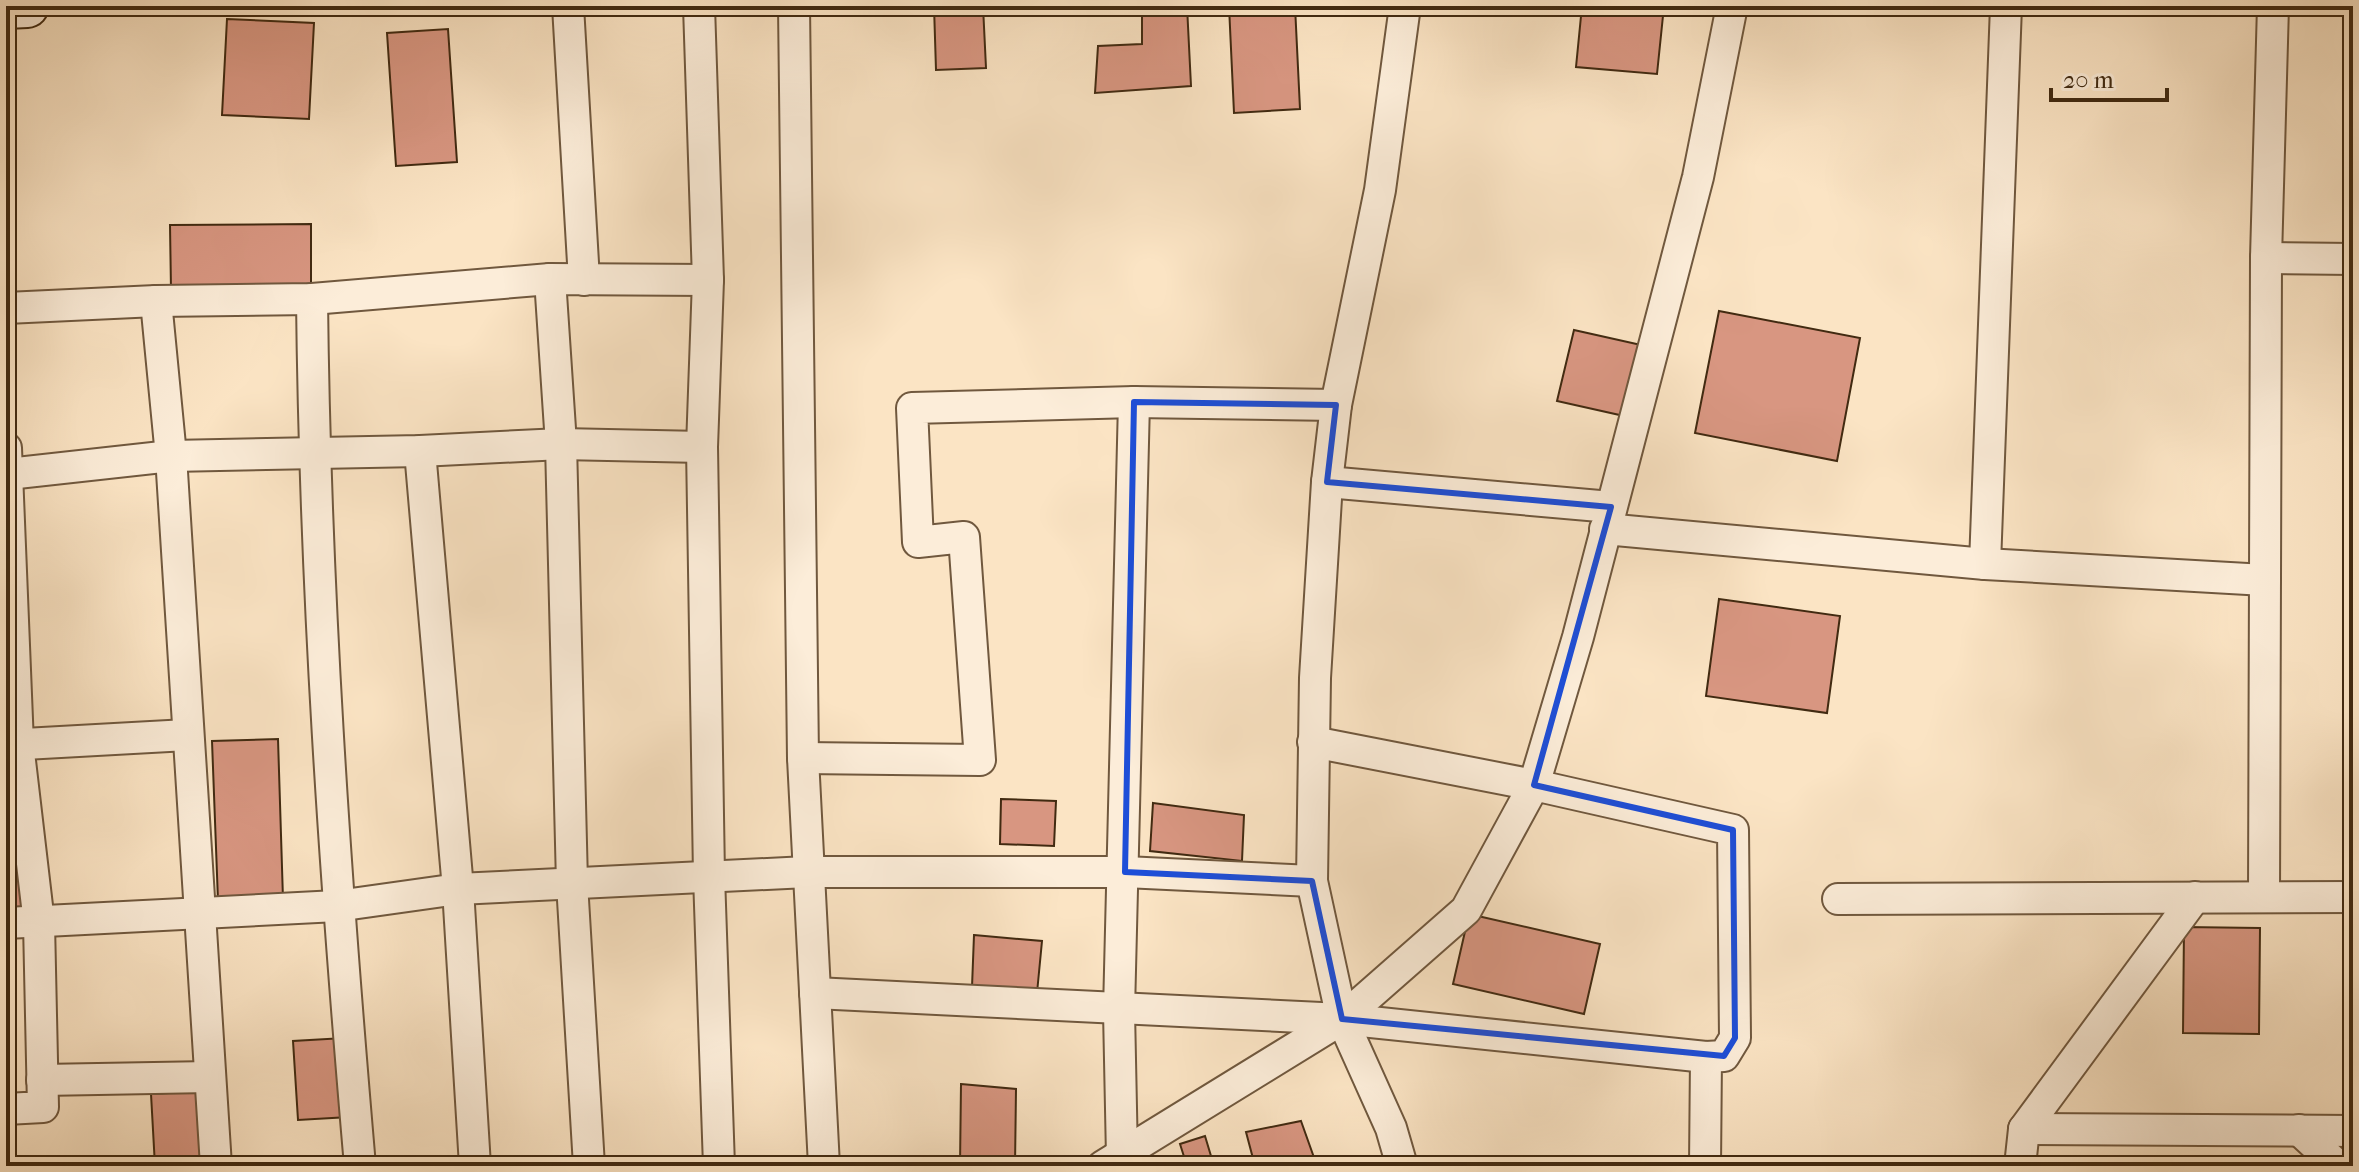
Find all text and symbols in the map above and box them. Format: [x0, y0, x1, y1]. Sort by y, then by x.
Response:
scale bar [2051, 52, 2167, 102]
text: 20 m [2063, 66, 2114, 94]

